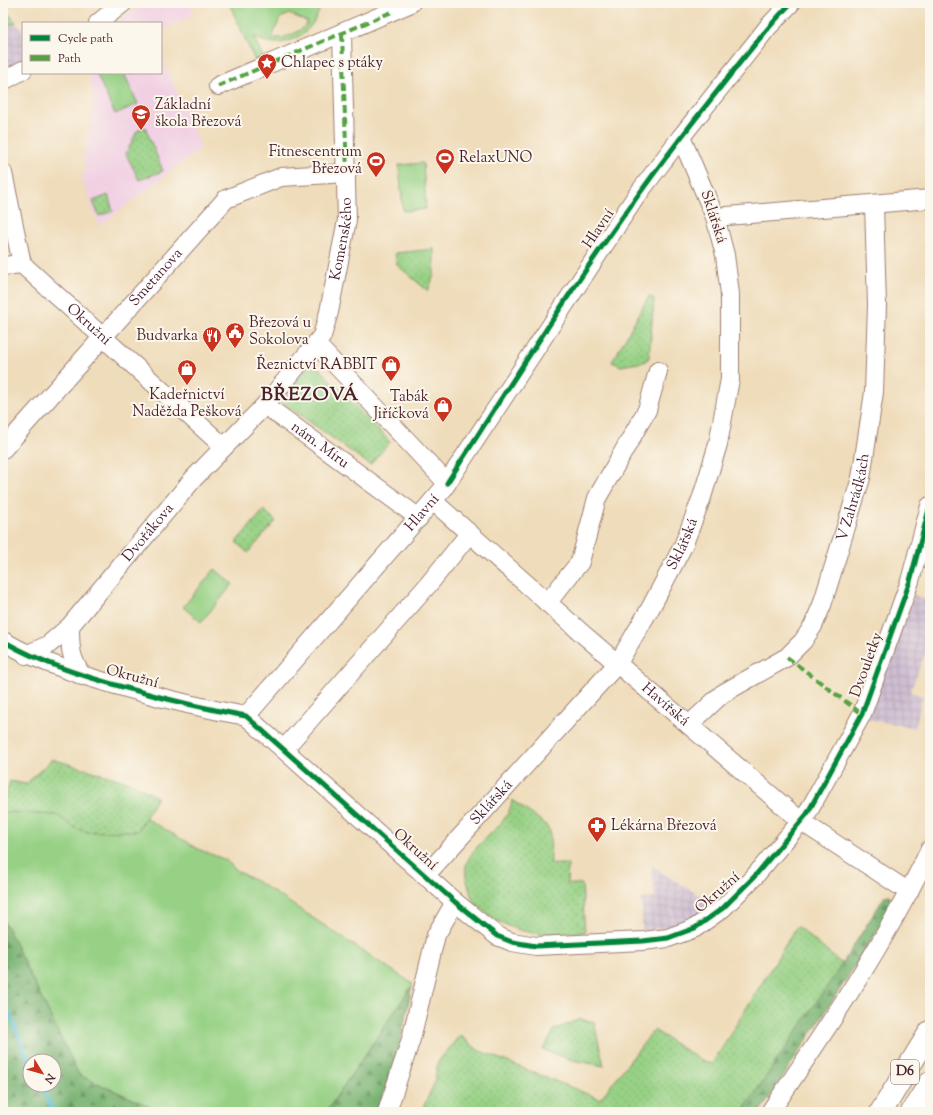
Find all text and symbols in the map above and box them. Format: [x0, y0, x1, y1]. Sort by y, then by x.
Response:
legend [22, 22, 162, 74]
text: Cycle path [58, 30, 113, 48]
text: Path [58, 50, 81, 68]
place icon: Chlapec s ptáky [256, 52, 278, 80]
place label: Chlapec s ptáky [281, 53, 383, 74]
place label: Základní škola Březová [155, 95, 242, 133]
school or university icon: Základní škola Březová [130, 103, 152, 131]
place label: Fitnescentrum Březová [269, 142, 363, 180]
sports icon: RelaxUNO [434, 147, 456, 175]
place label: RelaxUNO [459, 148, 532, 169]
sports icon: Fitnescentrum Březová [365, 150, 387, 178]
street label: Sklářská [695, 188, 731, 246]
street label: Komenského [325, 197, 358, 282]
street label: Hlavní [578, 205, 620, 253]
street label: Smetanova [124, 244, 188, 311]
street label: Okružní [62, 299, 116, 350]
place label: Březová u Sokolova [249, 313, 311, 351]
public building icon: Březová u Sokolova [224, 321, 246, 349]
restaurant icon: Budvarka [201, 325, 223, 353]
place label: Budvarka [136, 326, 198, 347]
place label: Řeznictví RABBIT [257, 354, 377, 376]
shop icon: Řeznictví RABBIT [380, 354, 402, 382]
shop icon: Kadeřnictví Naděžda Pešková [176, 358, 198, 386]
district label: BŘEZOVÁ [261, 382, 359, 409]
place label: Kadeřnictví Naděžda Pešková [132, 385, 242, 423]
place label: Tabák Jiříčková [373, 387, 429, 425]
shop icon: Tabák Jiříčková [432, 395, 454, 423]
street label: nám. Míru [286, 417, 354, 474]
street label: V Zahrádkách [832, 452, 875, 544]
street label: Hlavní [400, 489, 445, 536]
street label: Dvořákova [117, 499, 179, 566]
street label: Sklářská [662, 515, 703, 574]
street label: Dvouletky [846, 629, 889, 700]
street label: Okružní [103, 660, 161, 694]
street label: Havířská [637, 678, 694, 731]
street label: Sklářská [465, 775, 518, 830]
pharmacy icon: Lékárna Březová [586, 815, 608, 843]
place label: Lékárna Březová [611, 816, 717, 837]
street label: Okružní [388, 824, 442, 876]
street label: Okružní [691, 867, 745, 919]
north arrow [22, 1053, 62, 1093]
road number: D6 [891, 1060, 919, 1084]
text: N [40, 1069, 59, 1087]

